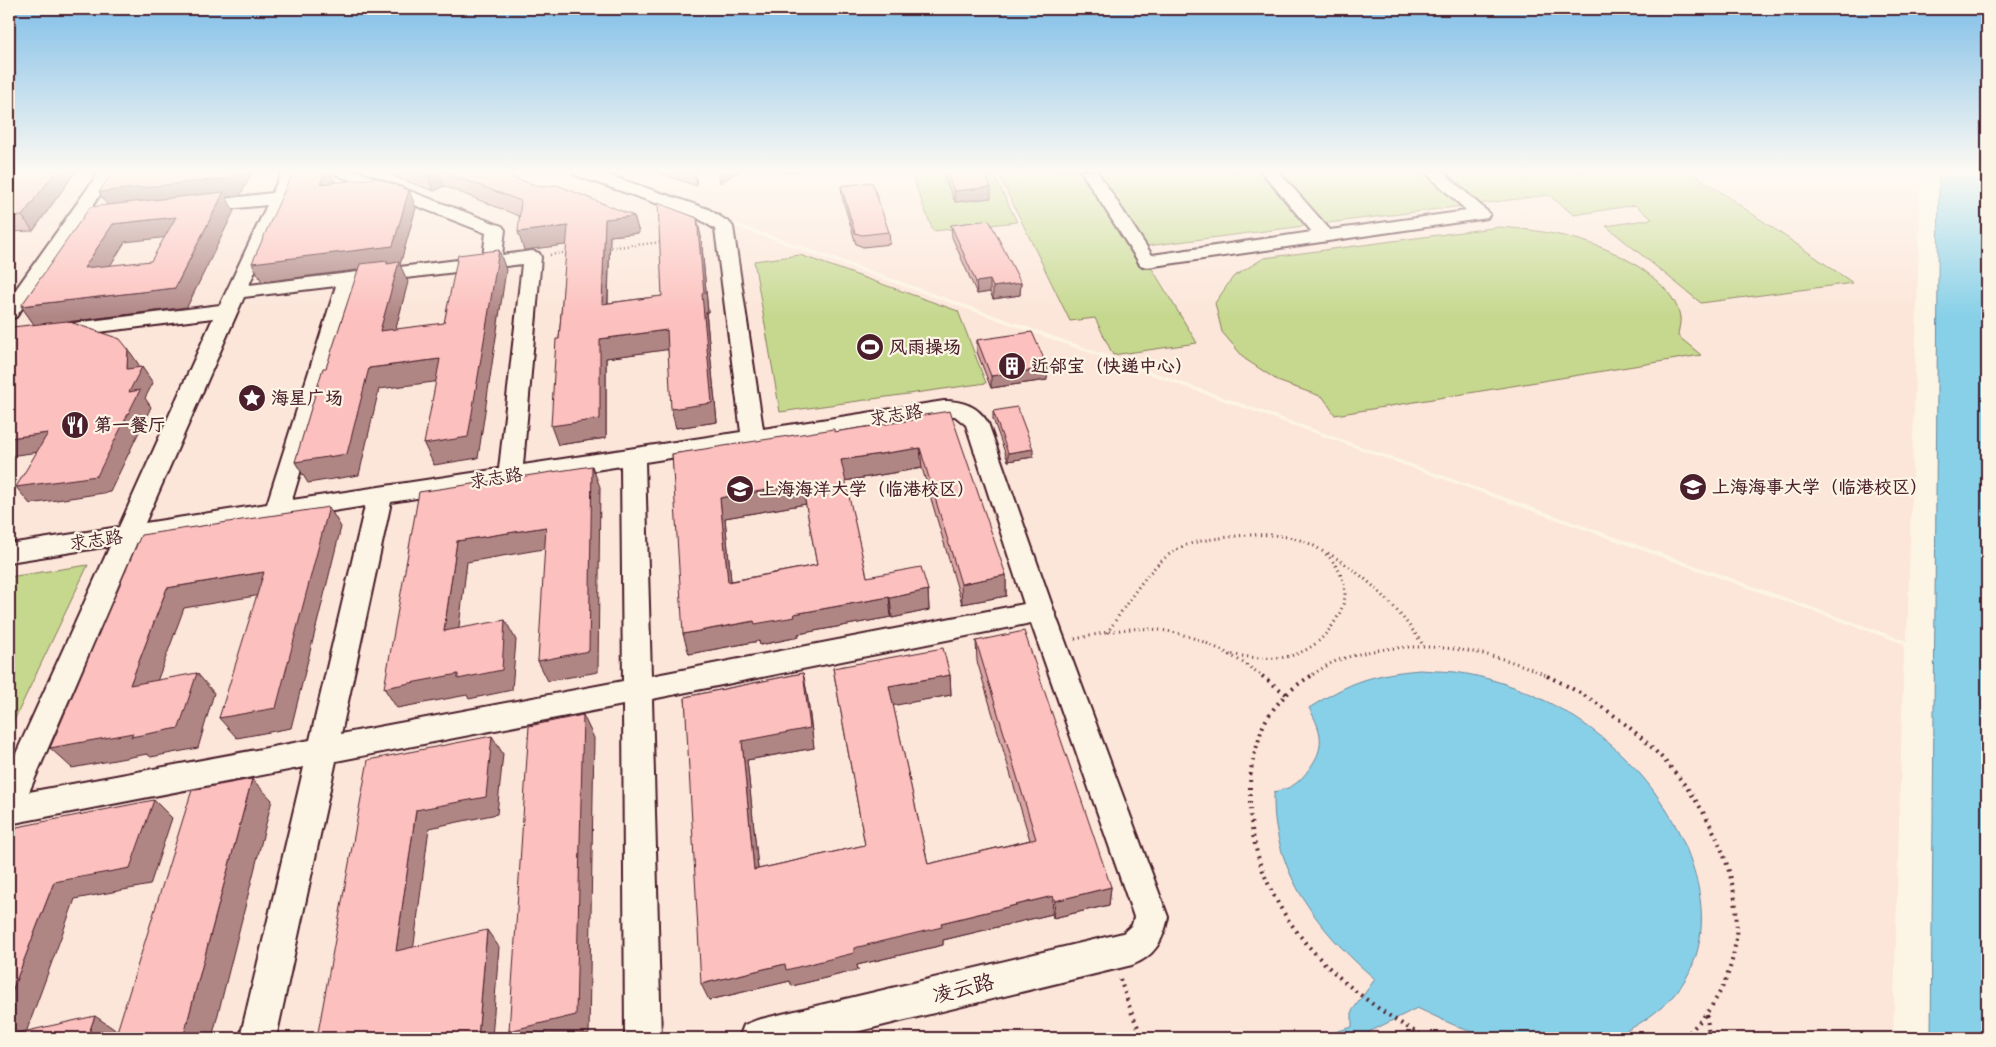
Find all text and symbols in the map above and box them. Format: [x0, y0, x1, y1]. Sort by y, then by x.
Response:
sports icon: 风雨操场 [855, 332, 885, 362]
place label: 风雨操场 [889, 336, 961, 358]
building icon: 近邻宝（快递中心） [997, 351, 1027, 381]
place label: 近邻宝（快递中心） [1031, 355, 1193, 377]
place icon: 海星广场 [237, 383, 267, 413]
place label: 海星广场 [271, 387, 343, 409]
street label: 求志路 [868, 400, 924, 430]
restaurant icon: 第一餐厅 [60, 410, 90, 440]
place label: 第一餐厅 [94, 414, 166, 436]
street label: 求志路 [468, 463, 524, 493]
school or university icon: 上海海事大学（临港校区） [1678, 472, 1708, 502]
school or university icon: 上海海洋大学（临港校区） [725, 474, 755, 504]
place label: 上海海事大学（临港校区） [1712, 476, 1928, 498]
place label: 上海海洋大学（临港校区） [759, 478, 975, 500]
street label: 求志路 [68, 525, 124, 555]
street label: 凌云路 [929, 968, 997, 1008]

